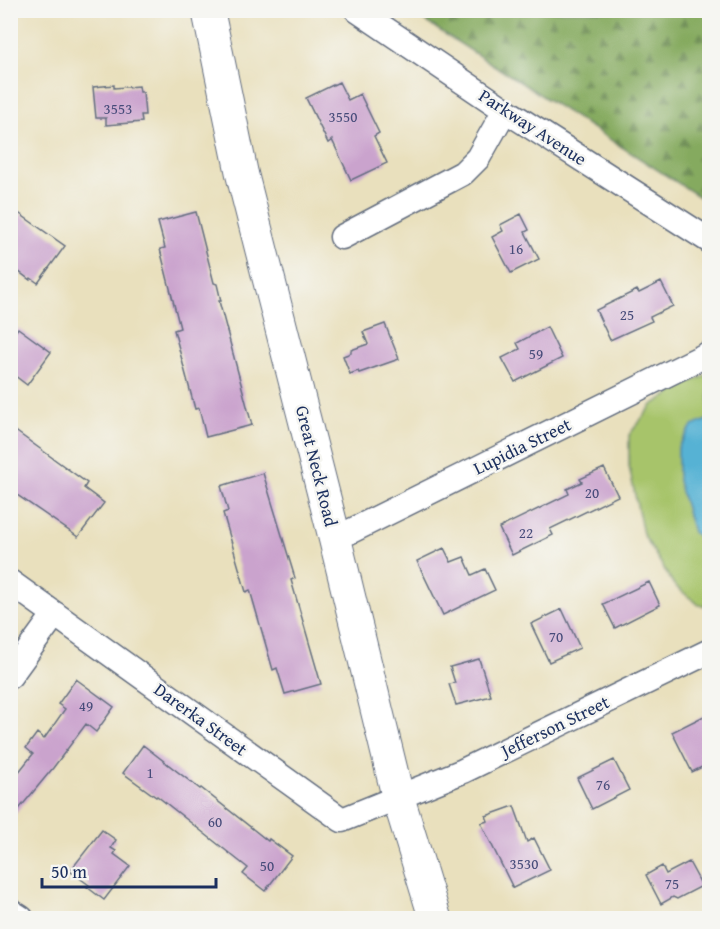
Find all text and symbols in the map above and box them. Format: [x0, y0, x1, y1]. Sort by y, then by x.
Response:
street label: Parkway Avenue [474, 82, 592, 172]
house number: 3553 [104, 98, 132, 119]
house number: 3550 [329, 106, 357, 127]
house number: 16 [509, 238, 523, 259]
house number: 25 [620, 304, 634, 325]
house number: 59 [529, 343, 543, 364]
street label: Great Neck Road [289, 403, 345, 530]
street label: Lupidia Street [468, 410, 576, 481]
house number: 20 [585, 482, 599, 503]
house number: 22 [519, 522, 533, 543]
house number: 70 [549, 626, 563, 647]
street label: Darerka Street [149, 676, 254, 763]
street label: Jefferson Street [494, 688, 614, 765]
house number: 49 [79, 695, 93, 716]
house number: 1 [146, 762, 154, 783]
house number: 76 [596, 774, 610, 795]
house number: 60 [208, 811, 222, 832]
scale bar [42, 851, 216, 889]
house number: 3530 [510, 853, 538, 874]
house number: 50 [260, 855, 274, 876]
text: 50 m [51, 858, 87, 885]
house number: 75 [665, 873, 679, 894]

